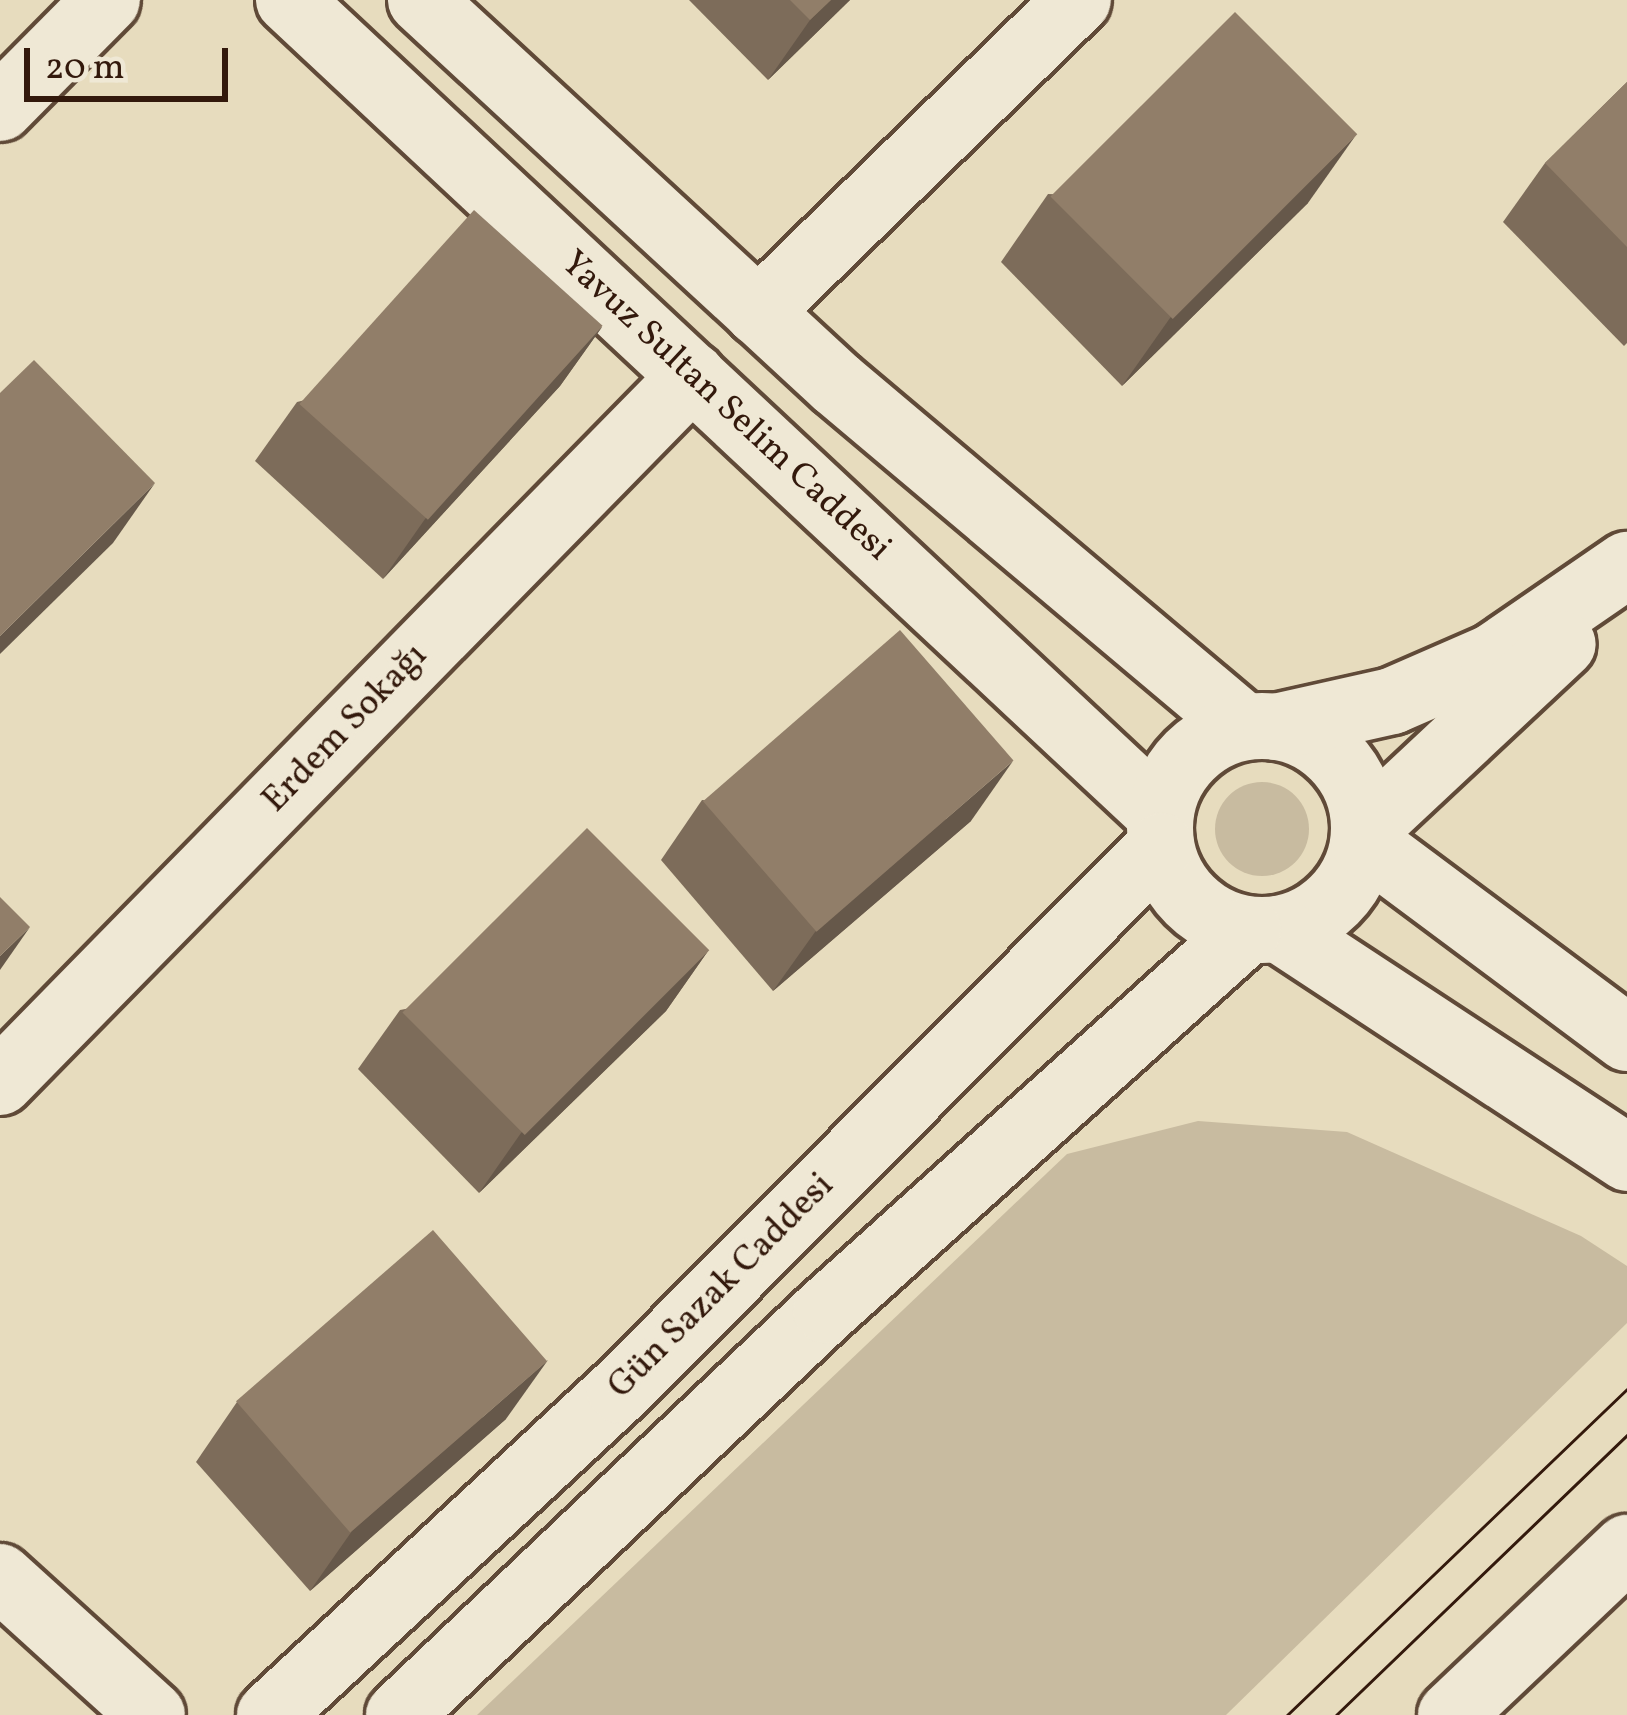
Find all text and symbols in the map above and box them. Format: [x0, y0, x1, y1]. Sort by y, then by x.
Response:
scale bar [30, 24, 234, 98]
text: 20 m [45, 44, 125, 94]
street label: Yavuz Sultan Selim Caddesi [551, 243, 899, 571]
street label: Erdem Sokağı [255, 635, 437, 823]
street label: Gün Sazak Caddesi [600, 1165, 844, 1409]

